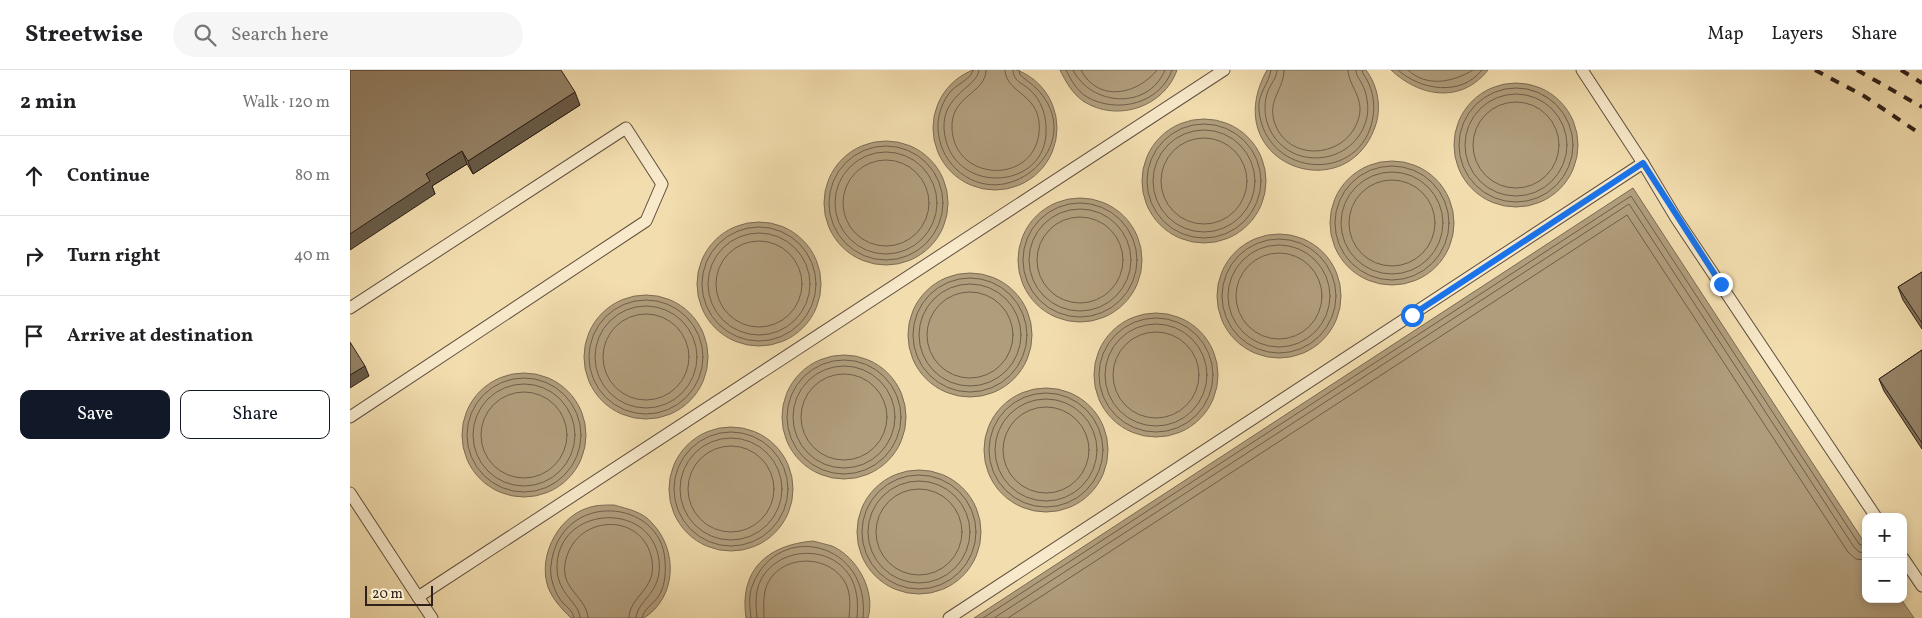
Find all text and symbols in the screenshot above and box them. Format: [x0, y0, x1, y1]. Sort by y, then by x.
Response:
search box [173, 12, 523, 57]
text: Streetwise [25, 18, 143, 52]
icon: search [191, 21, 219, 49]
text: Search here [231, 22, 328, 48]
text: Map [1707, 22, 1743, 47]
text: Layers [1771, 22, 1823, 47]
text: Share [1851, 22, 1897, 47]
text: 2 min [20, 88, 77, 117]
text: Walk · 120 m [242, 92, 330, 114]
icon: ahead [20, 162, 48, 190]
text: Continue [67, 163, 150, 189]
text: 80 m [295, 165, 330, 187]
icon: right [20, 242, 48, 270]
text: Turn right [67, 243, 160, 269]
text: 40 m [294, 245, 330, 267]
route end [1710, 273, 1733, 296]
route start [1401, 304, 1424, 327]
icon: arrive [20, 322, 48, 350]
text: Arrive at destination [67, 323, 253, 349]
button: Save [20, 390, 170, 439]
button: Share [180, 390, 330, 439]
map controls [1862, 513, 1907, 603]
button: + [1862, 513, 1907, 558]
button: − [1862, 558, 1907, 603]
scale bar [365, 583, 432, 606]
text: 20 m [372, 585, 403, 604]

